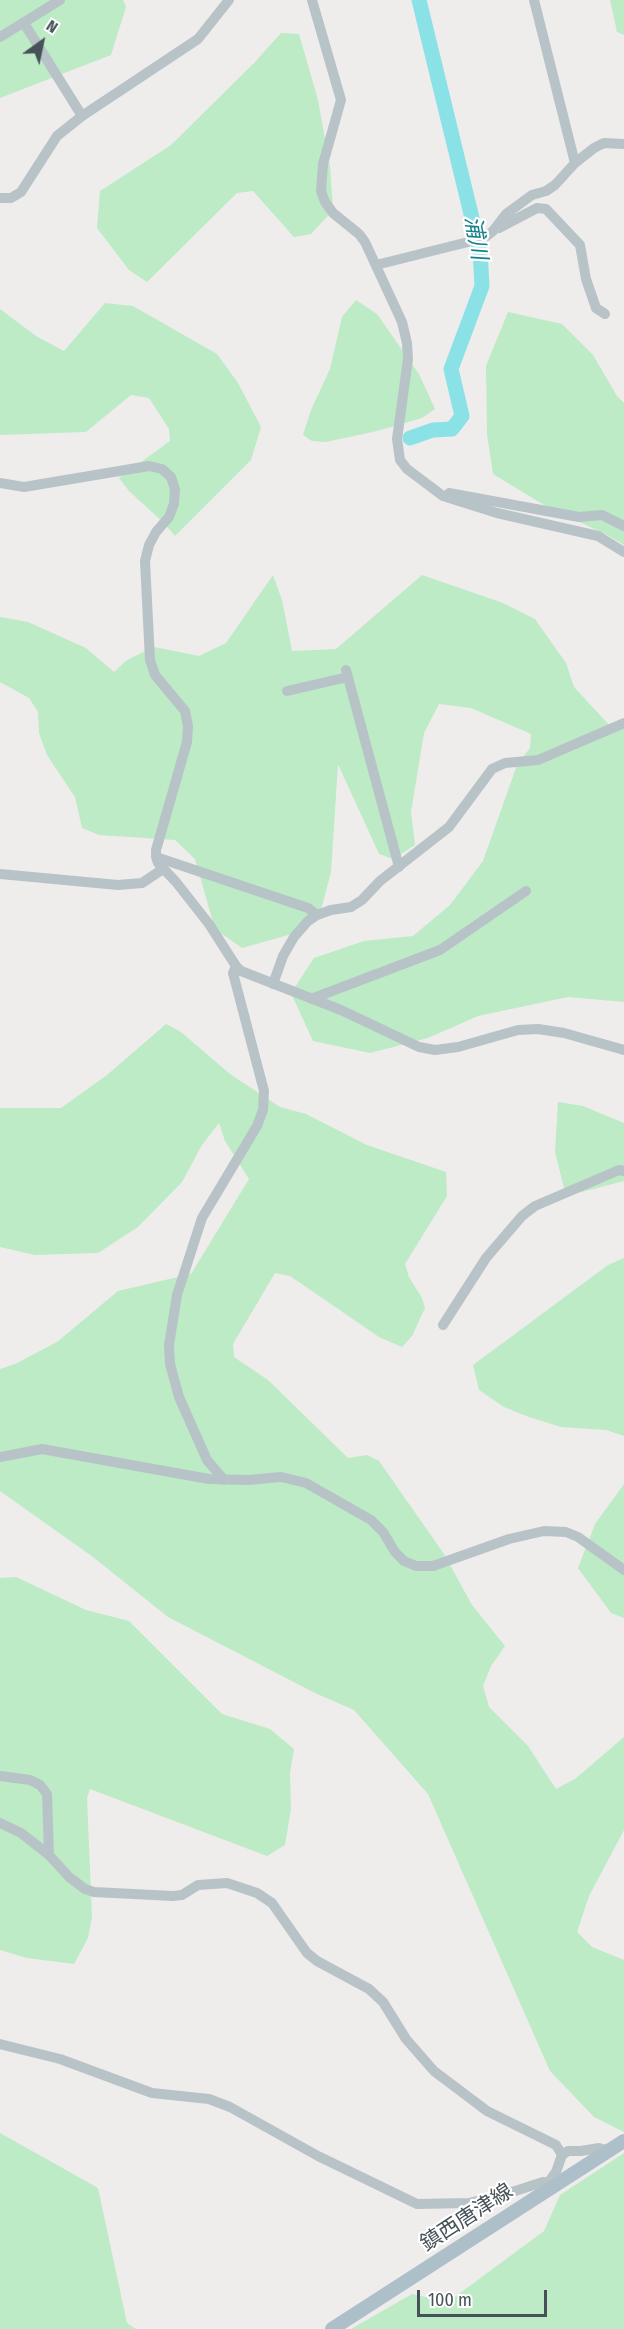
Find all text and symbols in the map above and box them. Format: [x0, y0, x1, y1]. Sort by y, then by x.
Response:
north arrow [12, 12, 72, 72]
text: N [43, 16, 61, 37]
water label: 浦川 [458, 214, 492, 262]
street label: 鎮西唐津線 [416, 2179, 518, 2257]
scale bar [420, 2278, 550, 2316]
text: 100 m [428, 2289, 472, 2311]

